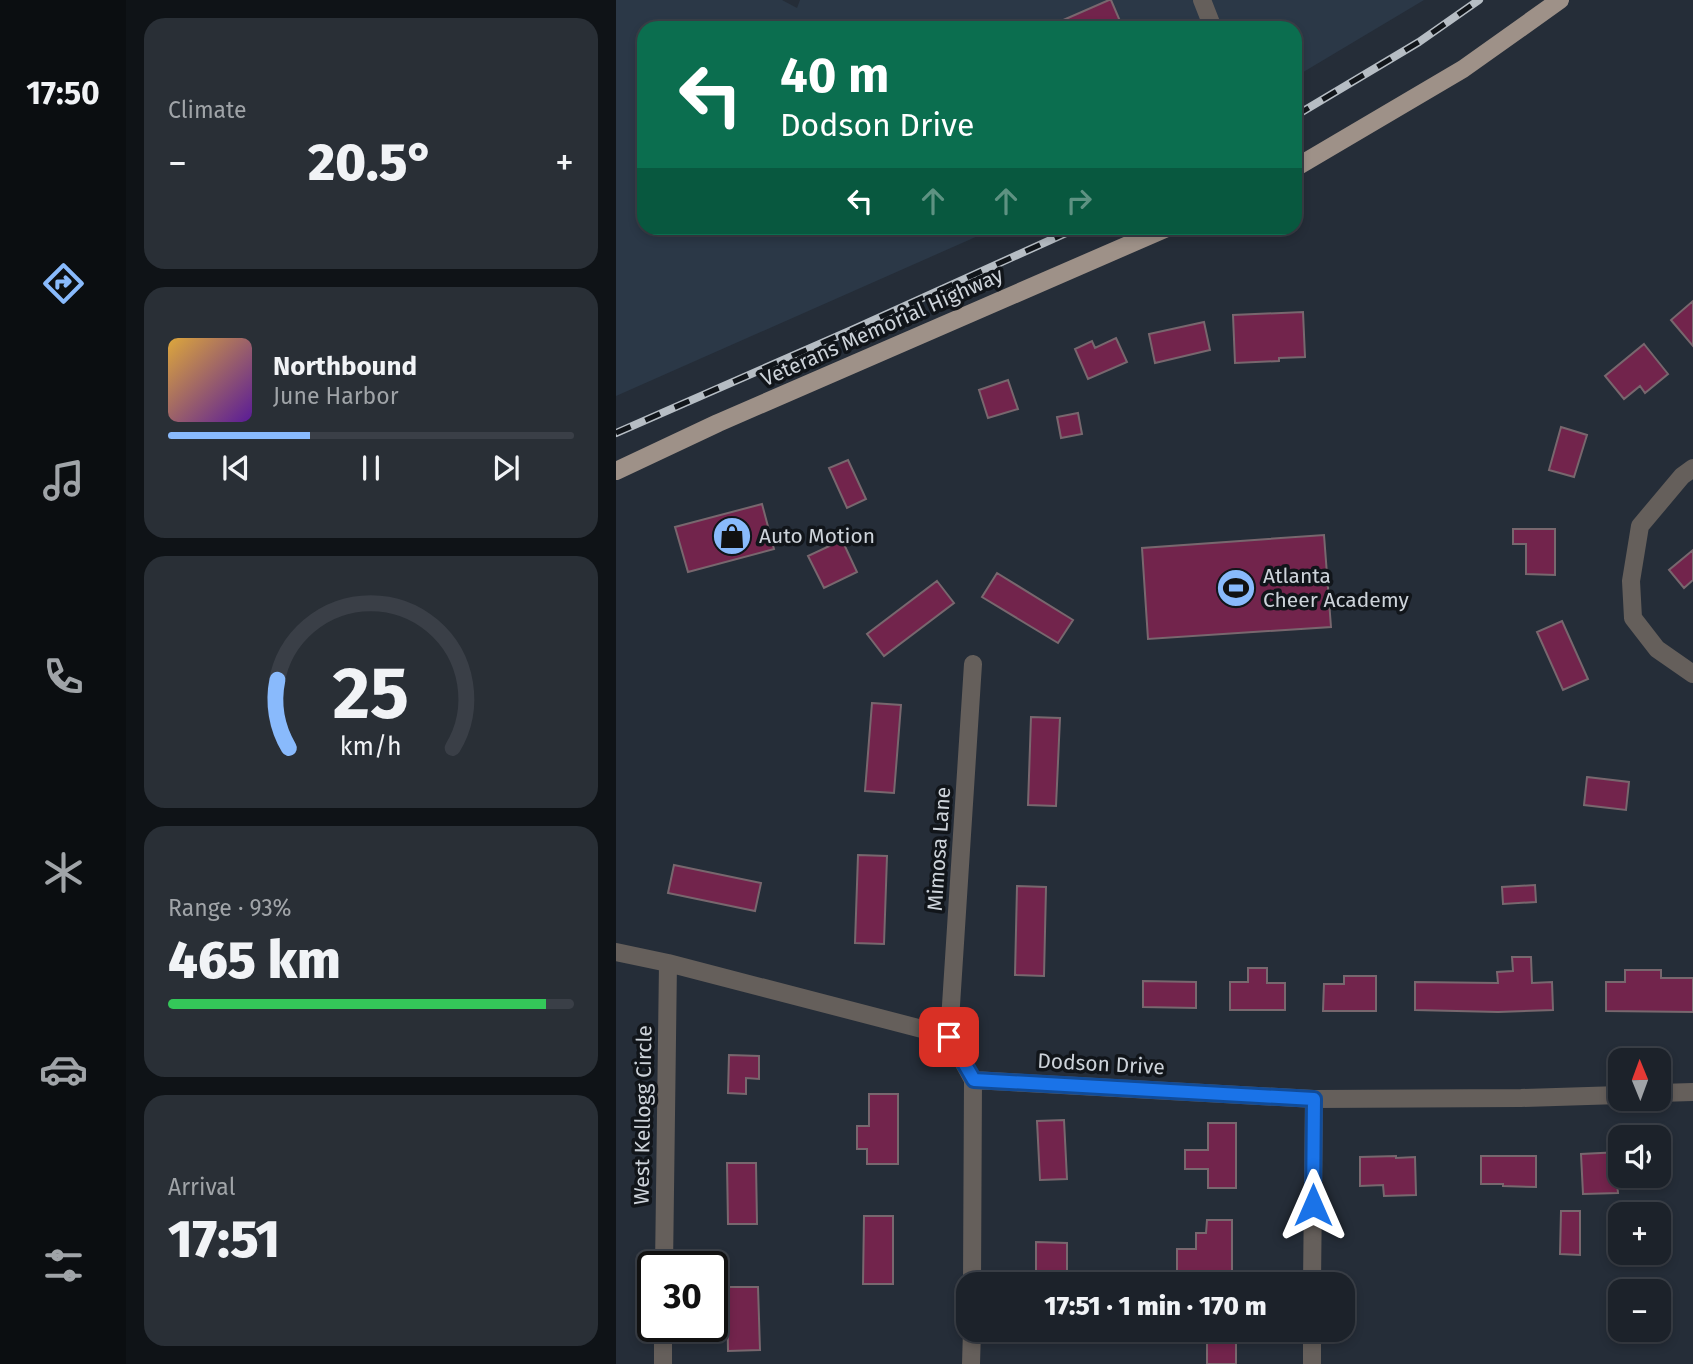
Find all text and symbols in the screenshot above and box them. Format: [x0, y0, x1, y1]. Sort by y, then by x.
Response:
text: 40 m [780, 46, 889, 105]
icon: left [665, 49, 756, 140]
text: 17:50 [26, 74, 100, 112]
text: Climate [168, 96, 247, 124]
text: Dodson Drive [780, 106, 974, 144]
text: 20.5° [308, 131, 434, 194]
text: − [168, 140, 187, 186]
text: + [555, 140, 574, 186]
icon: left [841, 182, 879, 220]
icon: ahead [914, 182, 952, 220]
icon: ahead [987, 182, 1025, 220]
icon: right [1060, 182, 1098, 220]
icon: directions [39, 259, 88, 308]
street label: Veterans Memorial Highway [757, 261, 1008, 392]
text: Northbound [273, 351, 417, 382]
text: June Harbor [273, 382, 399, 410]
icon: previous [217, 449, 255, 487]
icon: pause [352, 449, 390, 487]
icon: next [487, 449, 525, 487]
icon: music [39, 456, 88, 505]
shop icon: Auto Motion [711, 515, 753, 557]
place label: Auto Motion [759, 523, 875, 549]
place label: Atlanta Cheer Academy [1263, 563, 1410, 613]
sports icon: Atlanta Cheer Academy [1215, 567, 1257, 609]
text: 25 [333, 650, 409, 737]
icon: phone [39, 652, 88, 701]
text: km/h [340, 732, 402, 762]
street label: Mimosa Lane [922, 786, 956, 912]
icon: climate [39, 848, 88, 897]
text: Range · 93% [168, 894, 292, 922]
text: 465 km [168, 929, 341, 992]
pin [919, 1007, 979, 1067]
icon: arrive [930, 1018, 968, 1056]
street label: West Kellogg Circle [628, 1025, 658, 1205]
icon: car [39, 1045, 88, 1094]
street label: Dodson Drive [1037, 1048, 1165, 1080]
north arrow [1608, 1048, 1671, 1111]
map controls [1608, 1048, 1671, 1342]
button: sound [1608, 1125, 1671, 1188]
position arrow [1276, 1168, 1350, 1242]
text: Arrival [168, 1173, 235, 1201]
button: + [1608, 1202, 1671, 1265]
text: 17:51 [168, 1208, 280, 1271]
icon: filters [39, 1241, 88, 1290]
speed limit sign: 30 [637, 1251, 728, 1342]
button: − [1608, 1279, 1671, 1342]
text: 17:51 · 1 min · 170 m [1044, 1291, 1267, 1322]

